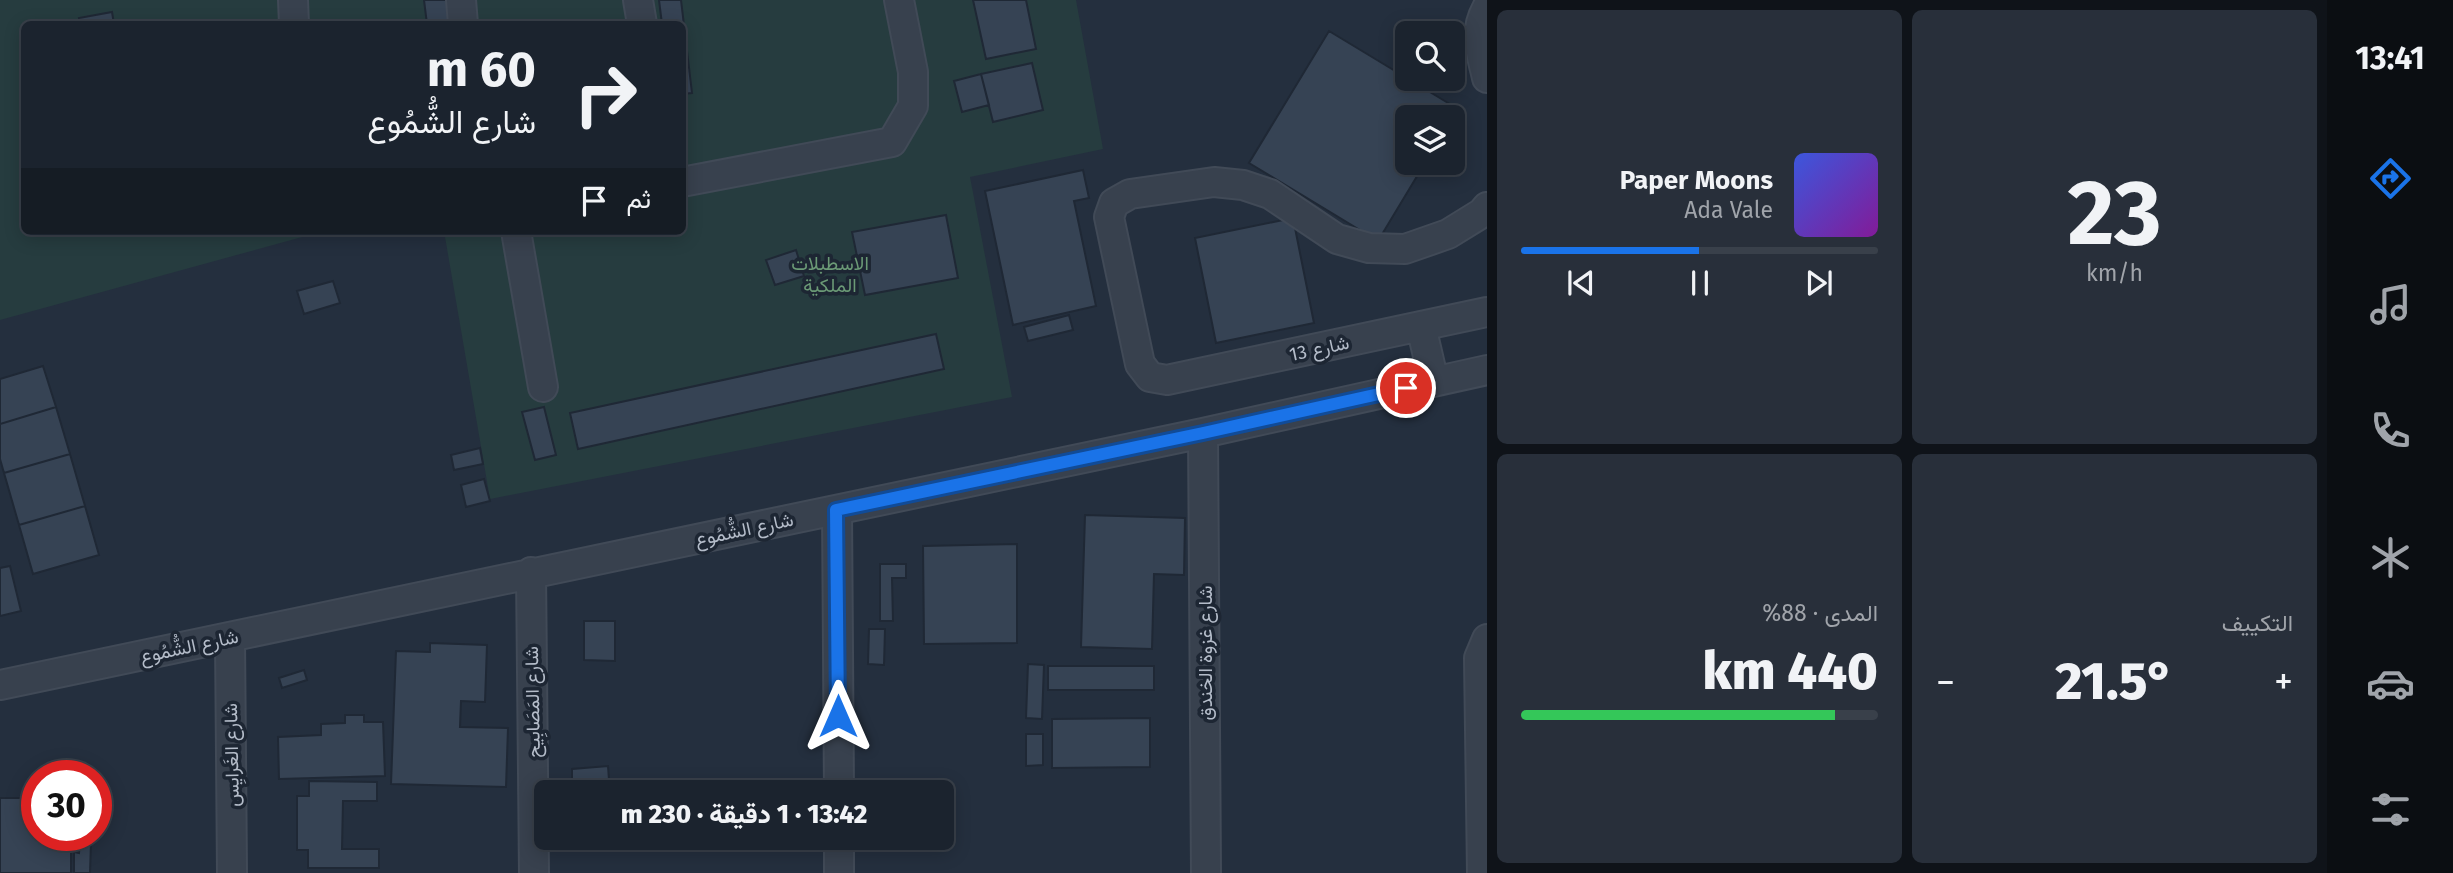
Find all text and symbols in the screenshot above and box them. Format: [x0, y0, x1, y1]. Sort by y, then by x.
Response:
map controls [1395, 21, 1465, 175]
button: search [1395, 21, 1465, 91]
text: 13:41 [2355, 39, 2425, 77]
text: 60 m [427, 40, 536, 99]
icon: right [560, 49, 651, 140]
text: شارع الشُّمُوع [367, 103, 536, 141]
button: layers [1395, 105, 1465, 175]
icon: directions [2366, 154, 2415, 203]
text: 23 [2068, 159, 2161, 268]
text: Paper Moons [1620, 165, 1773, 196]
icon: arrive [575, 182, 613, 220]
text: ثم [627, 184, 651, 215]
text: Ada Vale [1684, 196, 1773, 224]
park label: الاسطبلات الملكية [791, 252, 869, 297]
text: km/h [2086, 259, 2143, 287]
icon: previous [1562, 264, 1600, 302]
icon: pause [1681, 264, 1719, 302]
icon: next [1800, 264, 1838, 302]
icon: music [2366, 280, 2415, 329]
street label: شارع 13 [1287, 331, 1352, 367]
pin [1376, 358, 1436, 418]
icon: arrive [1387, 369, 1425, 407]
icon: phone [2366, 406, 2415, 455]
street label: شارع الشُّمُوع [692, 504, 796, 552]
icon: climate [2366, 533, 2415, 582]
street label: شارع غزوة الخندق [1194, 585, 1218, 721]
text: المدى · 88% [1762, 599, 1878, 627]
text: التكييف [2222, 609, 2293, 637]
street label: شارع الشُّمُوع [137, 621, 241, 669]
text: 440 km [1702, 640, 1878, 703]
street label: شارع المَصَابِيح [520, 646, 548, 758]
text: 21.5° [2055, 650, 2174, 713]
text: − [1936, 659, 1955, 705]
text: + [2274, 659, 2293, 705]
icon: car [2366, 659, 2415, 708]
position arrow [801, 679, 875, 753]
street label: شارع الغَرايِس [219, 703, 247, 807]
speed limit sign: 30 [21, 760, 112, 851]
icon: filters [2366, 785, 2415, 834]
text: 13:42 · 1 دقيقة · 230 m [621, 799, 867, 830]

